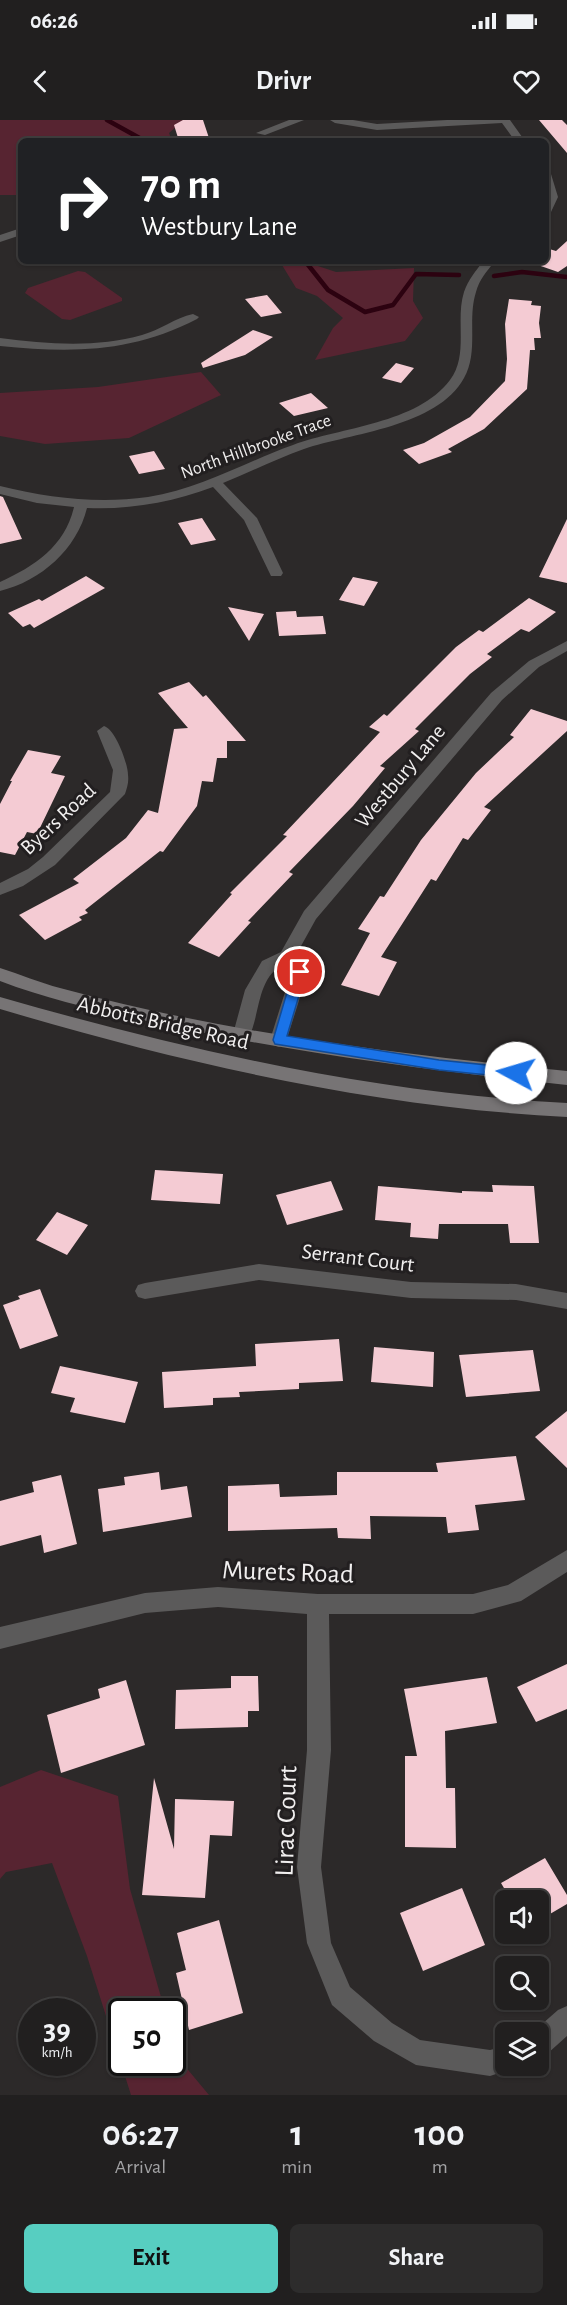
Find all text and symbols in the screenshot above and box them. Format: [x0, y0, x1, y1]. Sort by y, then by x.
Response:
text: 06:26 [30, 10, 78, 32]
icon: back [24, 65, 57, 98]
icon: heart [510, 65, 543, 98]
text: Drivr [256, 67, 311, 94]
icon: right [42, 162, 120, 240]
text: 70 m [141, 164, 221, 206]
text: Westbury Lane [141, 213, 297, 240]
street label: North Hillbrooke Trace [178, 411, 334, 483]
street label: Westbury Lane [351, 720, 449, 832]
street label: Byers Road [16, 779, 100, 859]
pin [274, 946, 325, 997]
icon: arrive [283, 955, 316, 988]
street label: Abbotts Bridge Road [75, 993, 251, 1053]
position arrow [484, 1041, 548, 1105]
street label: Serrant Court [301, 1240, 415, 1276]
street label: Murets Road [221, 1556, 355, 1588]
street label: Lirac Court [271, 1765, 301, 1877]
map controls [495, 1890, 549, 2076]
button: sound [495, 1890, 549, 1944]
button: search [495, 1956, 549, 2010]
speed limit sign: 50 [108, 1998, 186, 2076]
text: 39 [43, 2015, 71, 2045]
button: layers [495, 2022, 549, 2076]
text: km/h [42, 2045, 72, 2060]
text: 06:27 [102, 2116, 179, 2152]
text: 1 [290, 2116, 303, 2152]
text: 100 [414, 2116, 465, 2152]
text: Arrival [115, 2157, 166, 2177]
text: min [281, 2157, 312, 2177]
text: m [432, 2157, 448, 2177]
button: Exit [24, 2224, 278, 2293]
button: Share [290, 2224, 543, 2293]

